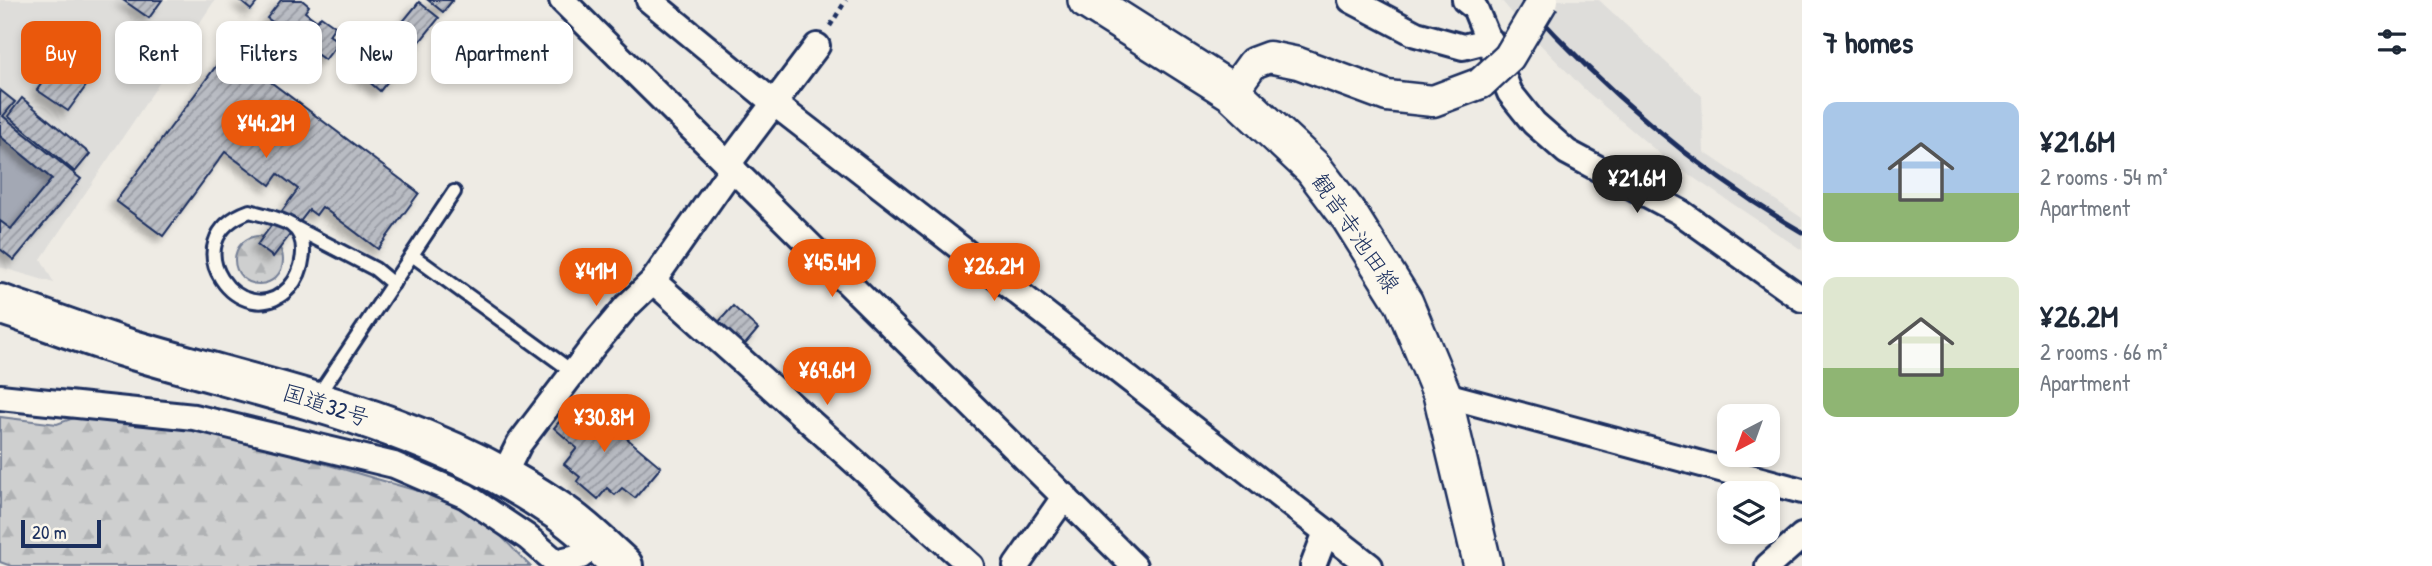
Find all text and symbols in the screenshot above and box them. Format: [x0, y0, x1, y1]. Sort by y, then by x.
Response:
chip: Buy [21, 21, 101, 84]
chip: Rent [115, 21, 202, 84]
chip: Filters [216, 21, 322, 84]
chip: New [336, 21, 417, 84]
chip: Apartment [431, 21, 573, 84]
text: 7 homes [1823, 22, 1913, 62]
icon: filters [2373, 23, 2411, 61]
pin: ¥44.2M [209, 100, 323, 160]
text: ¥44.2M [237, 107, 295, 138]
text: ¥21.6M [2040, 121, 2115, 161]
icon: home [1879, 130, 1963, 214]
pin: ¥21.6M [1580, 156, 1694, 215]
text: 2 rooms · 54 m² [2040, 161, 2168, 192]
text: ¥21.6M [1608, 162, 1666, 193]
street label: 観音寺池田線 [1305, 167, 1408, 299]
text: Apartment [2040, 192, 2130, 223]
pin: ¥45.4M [775, 240, 889, 299]
pin: ¥26.2M [937, 244, 1051, 303]
text: ¥45.4M [804, 246, 860, 277]
pin: ¥41M [555, 248, 637, 308]
text: ¥26.2M [964, 250, 1024, 281]
text: ¥41M [575, 255, 617, 286]
text: ¥26.2M [2040, 296, 2118, 336]
icon: home [1879, 305, 1963, 389]
text: 2 rooms · 66 m² [2040, 336, 2168, 367]
pin: ¥69.6M [770, 348, 884, 407]
text: ¥69.6M [799, 354, 855, 385]
text: Apartment [2040, 367, 2130, 398]
street label: 国道32号 [279, 376, 374, 433]
pin: ¥30.8M [547, 394, 661, 454]
text: ¥30.8M [574, 401, 634, 432]
north arrow [1717, 404, 1780, 467]
map controls [1717, 404, 1780, 544]
button: layers [1717, 481, 1780, 544]
scale bar [21, 517, 102, 549]
text: 20 m [32, 519, 67, 545]

